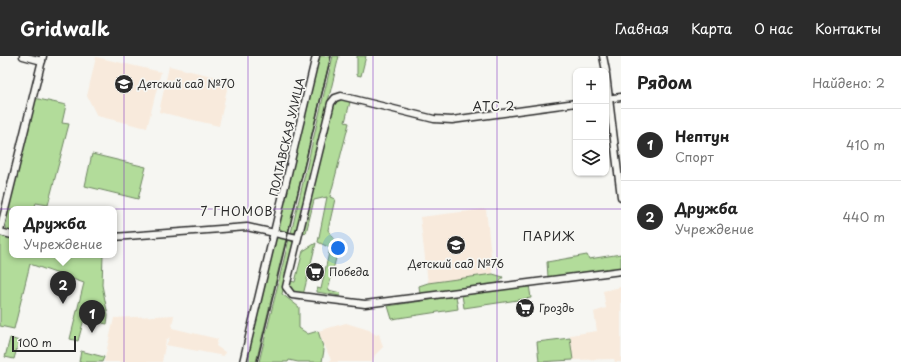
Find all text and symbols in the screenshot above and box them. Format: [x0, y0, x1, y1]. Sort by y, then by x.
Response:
text: Gridwalk [20, 14, 110, 42]
text: Главная [615, 18, 669, 39]
text: Карта [691, 18, 732, 39]
text: О нас [754, 18, 793, 39]
text: Контакты [815, 18, 881, 39]
map controls [573, 68, 609, 176]
button: + [573, 68, 609, 104]
text: Рядом [637, 69, 692, 95]
school or university icon: Детский сад №70 [113, 73, 135, 95]
text: Найдено: 2 [812, 73, 885, 92]
place label: Детский сад №70 [137, 75, 235, 92]
street label: ПОЛТАВСКАЯ УЛИЦА [265, 75, 309, 198]
district label: АТС 2 [473, 97, 515, 115]
button: − [573, 104, 609, 140]
text: Нептун [675, 124, 730, 147]
text: 1 [647, 135, 653, 154]
text: 410 m [846, 135, 885, 154]
button: layers [573, 140, 609, 176]
text: Спорт [675, 147, 714, 166]
text: Дружба [675, 196, 738, 219]
district label: 7 ГНОМОВ [200, 202, 274, 220]
popup [9, 206, 117, 258]
text: 2 [645, 207, 655, 226]
text: 440 m [842, 207, 885, 226]
text: Дружба [24, 211, 87, 234]
text: Учреждение [675, 219, 754, 238]
district label: ПАРИЖ [523, 227, 575, 245]
text: Учреждение [24, 234, 102, 253]
school or university icon: Детский сад №76 [445, 234, 467, 256]
your location [328, 238, 348, 258]
place label: Детский сад №76 [407, 255, 504, 272]
supermarket icon: Победа [304, 261, 326, 283]
place label: Победа [329, 263, 369, 280]
pin: 2 [50, 271, 76, 304]
supermarket icon: Гроздь [514, 297, 536, 319]
place label: Гроздь [539, 299, 574, 316]
pin: 1 [79, 300, 105, 333]
scale bar [12, 334, 76, 353]
text: 100 m [18, 334, 52, 351]

